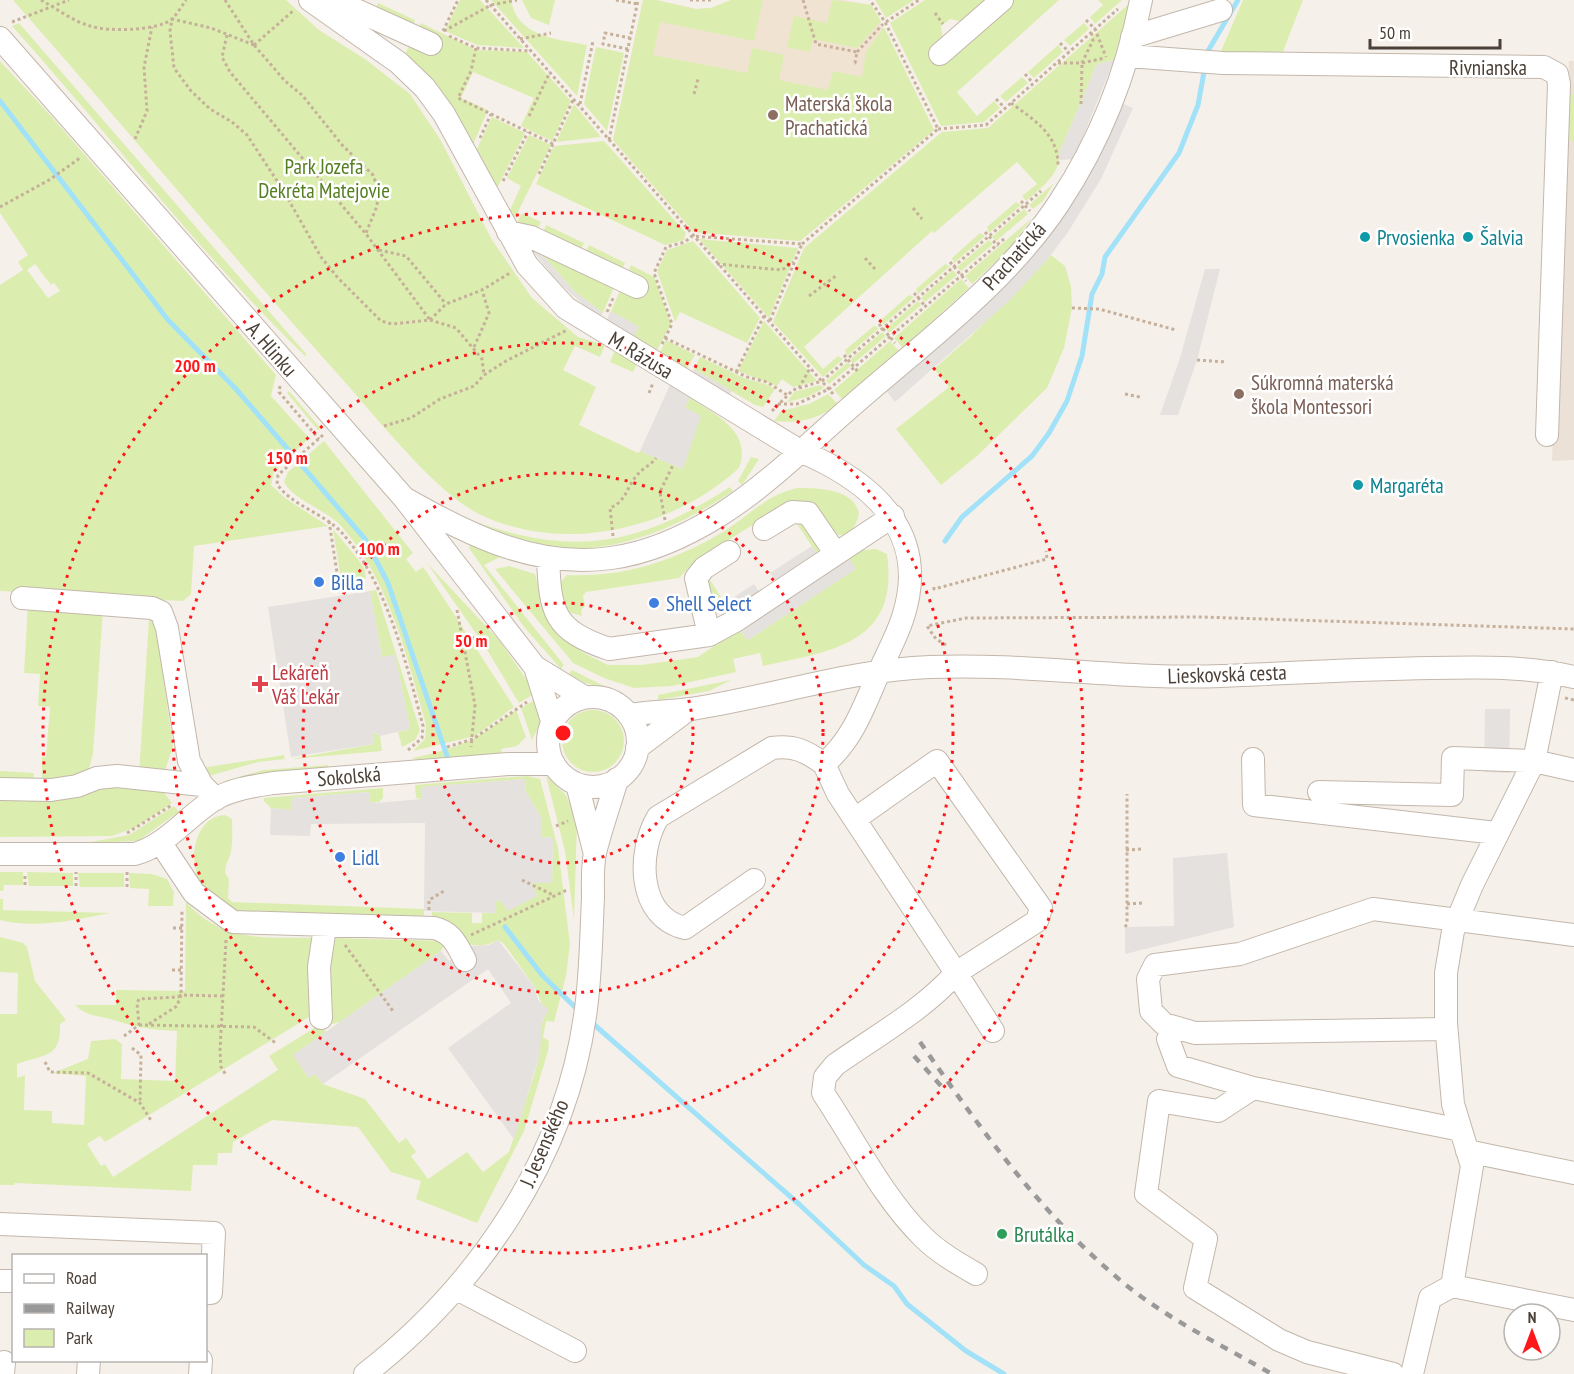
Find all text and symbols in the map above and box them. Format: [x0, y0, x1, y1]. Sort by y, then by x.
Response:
scale bar [1370, 12, 1500, 50]
text: 50 m [1379, 21, 1411, 44]
street label: Rivnianska [1449, 54, 1527, 81]
place label: Materská škola Prachatická [785, 90, 892, 141]
marker: Materská škola Prachatická [766, 108, 780, 122]
park label: Park Jozefa Dekréta Matejovie [258, 153, 390, 204]
street label: Prachatická [976, 216, 1052, 296]
place label: Prvosienka [1377, 224, 1455, 251]
place label: Šalvia [1480, 224, 1523, 251]
marker: Prvosienka [1358, 230, 1372, 244]
marker: Šalvia [1461, 230, 1475, 244]
street label: A. Hlinku [241, 316, 303, 382]
street label: M. Rázusa [604, 325, 678, 385]
text: 200 m [174, 354, 216, 377]
place label: Súkromná materská škola Montessori [1251, 369, 1394, 420]
marker: Súkromná materská škola Montessori [1232, 387, 1246, 401]
text: 150 m [266, 446, 308, 469]
place label: Margaréta [1370, 472, 1444, 499]
marker: Margaréta [1351, 478, 1365, 492]
text: 100 m [358, 537, 400, 560]
place label: Billa [331, 569, 364, 596]
marker: Billa [312, 575, 326, 589]
place label: Shell Select [666, 590, 752, 617]
marker: Shell Select [647, 596, 661, 610]
text: 50 m [455, 629, 487, 652]
street label: Lieskovská cesta [1167, 658, 1287, 690]
place label: Lekáreň Váš Lekár [271, 659, 340, 710]
marker: Lekáreň Váš Lekár [253, 677, 267, 691]
centre of rings [553, 723, 573, 743]
street label: Sokolská [316, 760, 382, 792]
place label: Lidl [352, 844, 379, 871]
marker: Lidl [333, 850, 347, 864]
street label: J. Jesenského [513, 1095, 575, 1192]
place label: Brutálka [1014, 1221, 1074, 1248]
marker: Brutálka [995, 1227, 1009, 1241]
legend [12, 1254, 207, 1362]
text: Road [66, 1266, 97, 1289]
text: Railway [66, 1296, 115, 1319]
north arrow [1502, 1302, 1562, 1362]
text: N [1528, 1307, 1536, 1327]
text: Park [66, 1326, 93, 1349]

